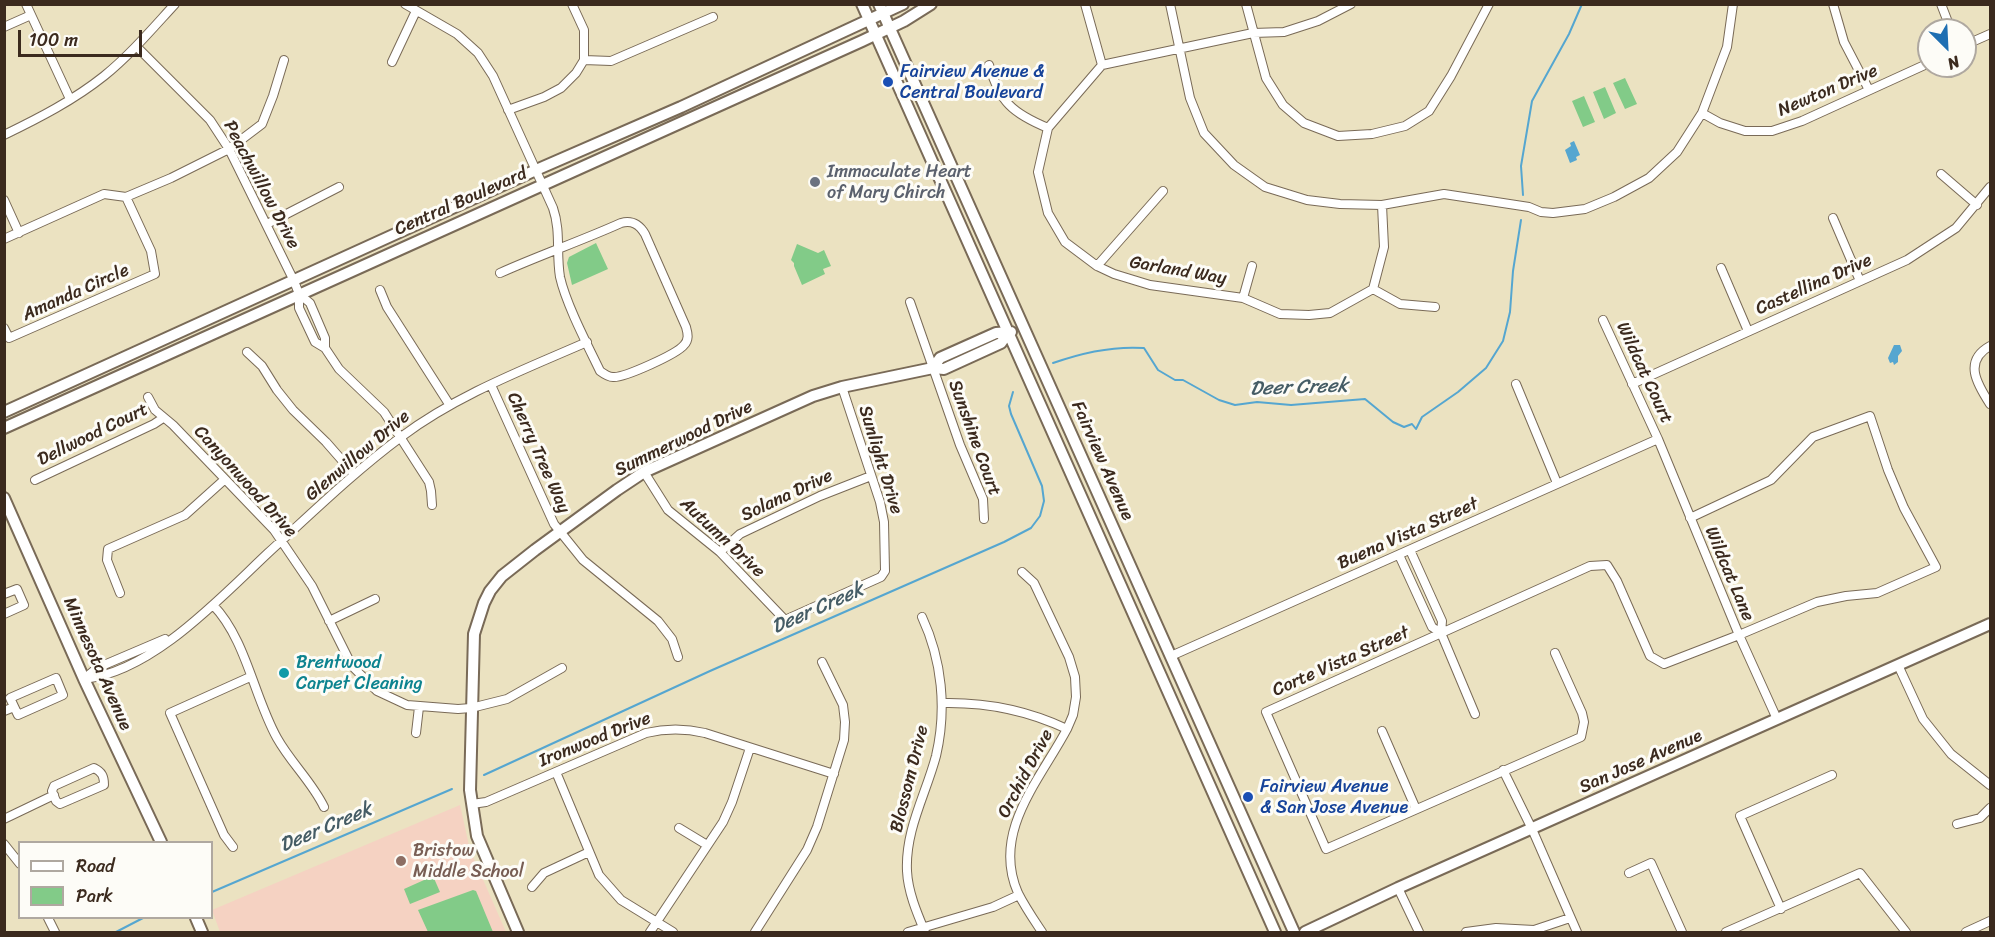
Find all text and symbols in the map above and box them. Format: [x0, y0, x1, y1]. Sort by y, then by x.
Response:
scale bar [21, 18, 146, 56]
north arrow [1917, 18, 1977, 78]
text: 100 m [29, 24, 78, 56]
text: N [1943, 48, 1965, 79]
street label: Newton Drive [1775, 60, 1881, 122]
place label: Fairview Avenue & Central Boulevard [900, 61, 1044, 104]
marker: Fairview Avenue & Central Boulevard [881, 75, 895, 89]
street label: Peachwillow Drive [218, 117, 304, 253]
place label: Immaculate Heart of Mary Chirch [827, 161, 972, 204]
street label: Central Boulevard [392, 163, 530, 241]
marker: Immaculate Heart of Mary Chirch [808, 175, 822, 189]
street label: Castellina Drive [1752, 250, 1876, 320]
street label: Garland Way [1128, 252, 1228, 290]
street label: Amanda Circle [19, 260, 133, 326]
street label: Wildcat Court [1611, 319, 1677, 427]
water label: Deer Creek [1250, 374, 1348, 402]
street label: Sunshine Court [943, 377, 1005, 499]
street label: Cherry Tree Way [502, 389, 574, 517]
street label: Summerwood Drive [612, 396, 756, 482]
street label: Fairview Avenue [1066, 398, 1138, 524]
street label: Dellwood Court [34, 399, 152, 471]
street label: Sunlight Drive [853, 403, 907, 517]
street label: Glenwillow Drive [301, 406, 415, 506]
street label: Canyonwood Drive [189, 421, 301, 543]
street label: Solana Drive [738, 465, 836, 527]
street label: Autumn Drive [675, 493, 769, 583]
street label: Buena Vista Street [1334, 493, 1482, 575]
street label: Wildcat Lane [1699, 524, 1759, 624]
water label: Deer Creek [768, 578, 868, 640]
street label: Minnesota Avenue [58, 594, 136, 734]
street label: Corte Vista Street [1269, 622, 1413, 702]
place label: Brentwood Carpet Cleaning [296, 652, 423, 694]
marker: Brentwood Carpet Cleaning [277, 666, 291, 680]
street label: Ironwood Drive [536, 708, 654, 772]
street label: Blossom Drive [886, 723, 934, 835]
street label: San Jose Avenue [1576, 725, 1706, 799]
street label: Orchid Drive [994, 726, 1058, 822]
place label: Fairview Avenue & San Jose Avenue [1260, 776, 1408, 818]
marker: Fairview Avenue & San Jose Avenue [1241, 790, 1255, 804]
water label: Deer Creek [276, 798, 376, 858]
place label: Bristow Middle School [413, 840, 524, 882]
legend [18, 841, 213, 919]
text: Road [76, 850, 115, 882]
marker: Bristow Middle School [394, 854, 408, 868]
text: Park [76, 880, 113, 912]

